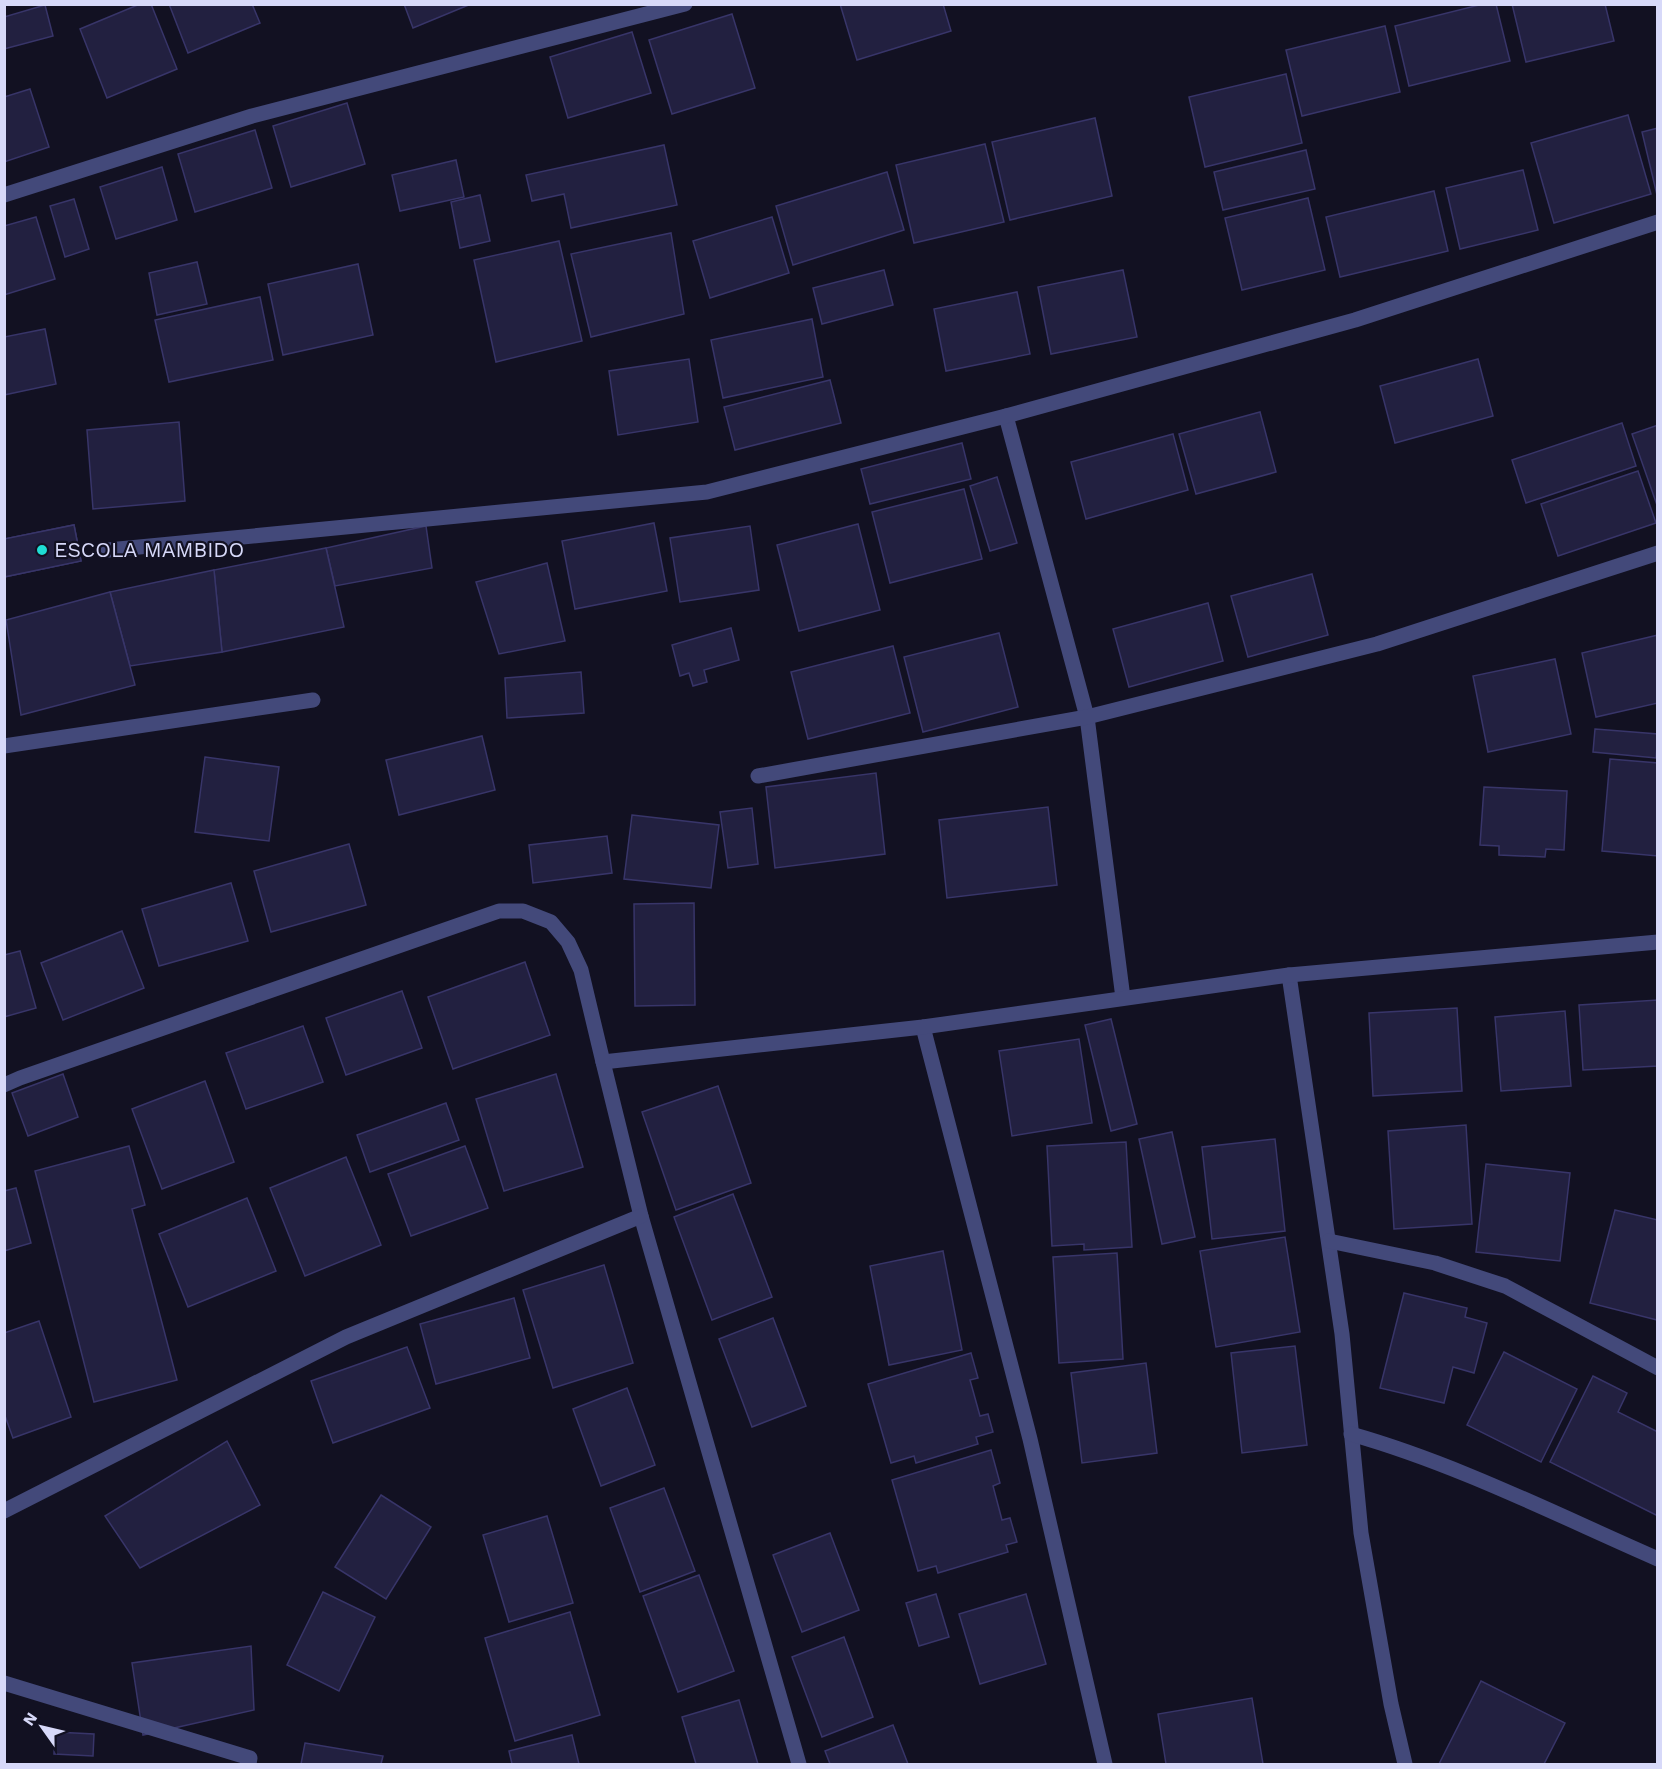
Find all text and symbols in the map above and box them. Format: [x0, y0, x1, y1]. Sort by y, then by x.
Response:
place label: ESCOLA MAMBIDO [54, 537, 244, 562]
marker: ESCOLA MAMBIDO [35, 543, 49, 557]
north arrow [12, 1697, 72, 1757]
text: N [19, 1709, 41, 1729]

